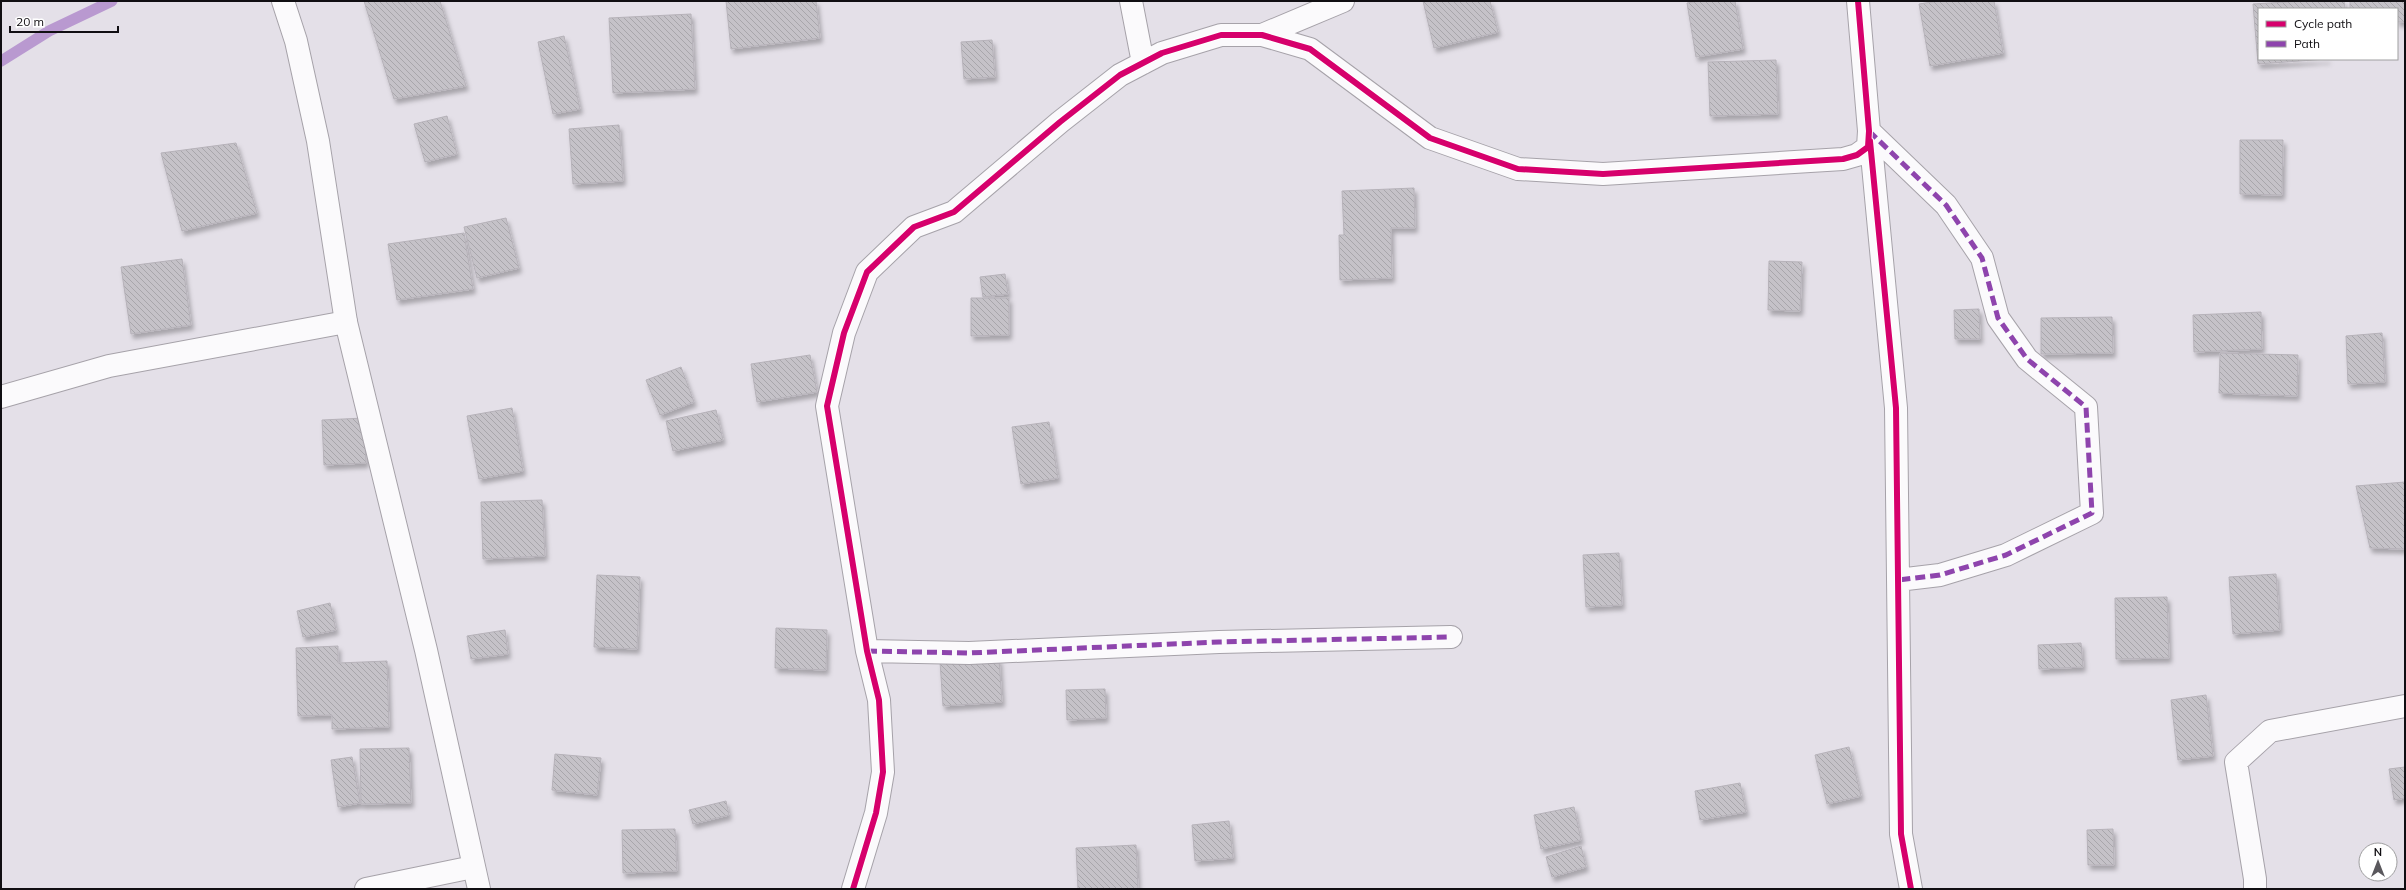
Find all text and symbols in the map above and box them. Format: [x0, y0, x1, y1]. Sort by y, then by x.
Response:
scale bar [10, 8, 118, 34]
legend [2258, 8, 2398, 60]
text: 20 m [16, 14, 44, 29]
text: Cycle path [2294, 16, 2352, 31]
text: Path [2294, 36, 2320, 51]
north arrow [2358, 842, 2398, 882]
text: N [2374, 845, 2382, 859]

